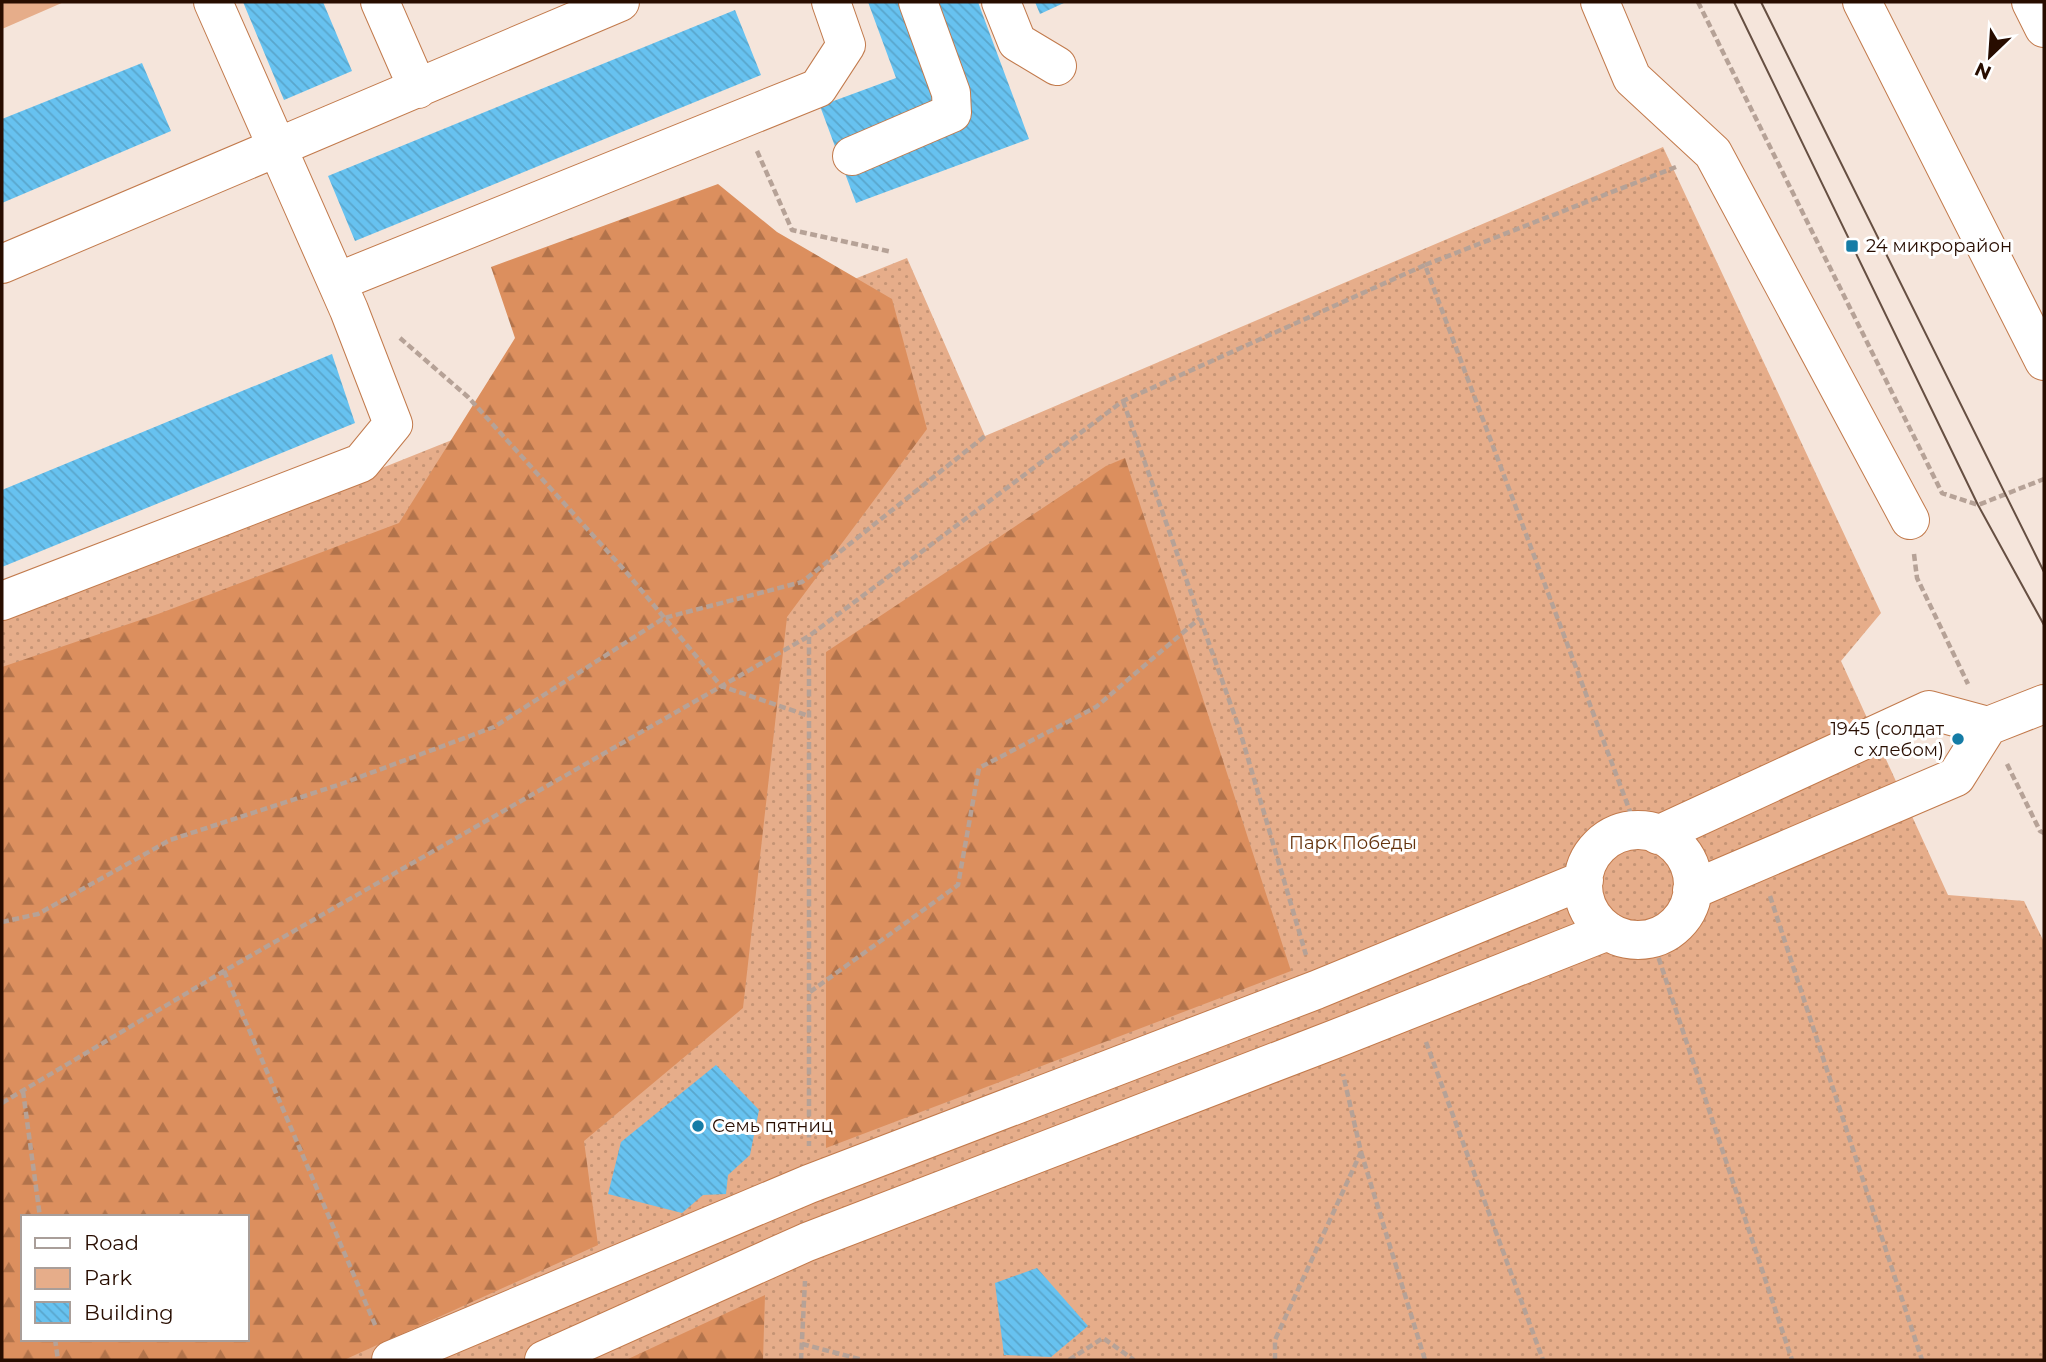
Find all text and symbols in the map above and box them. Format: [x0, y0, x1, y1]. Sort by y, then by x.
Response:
north arrow [1955, 21, 2025, 91]
text: N [1971, 57, 1995, 85]
place label: 24 микрорайон [1866, 235, 2012, 257]
marker: 24 микрорайон [1844, 238, 1860, 254]
place label: 1945 (солдат с хлебом) [1830, 718, 1944, 761]
marker: 1945 (солдат с хлебом) [1950, 731, 1966, 747]
park label: Парк Победы [1289, 832, 1417, 854]
place label: Семь пятниц [712, 1115, 833, 1137]
marker: Семь пятниц [690, 1118, 706, 1134]
legend [21, 1215, 248, 1341]
text: Road [84, 1230, 139, 1255]
text: Park [84, 1265, 132, 1290]
text: Building [84, 1300, 174, 1325]

